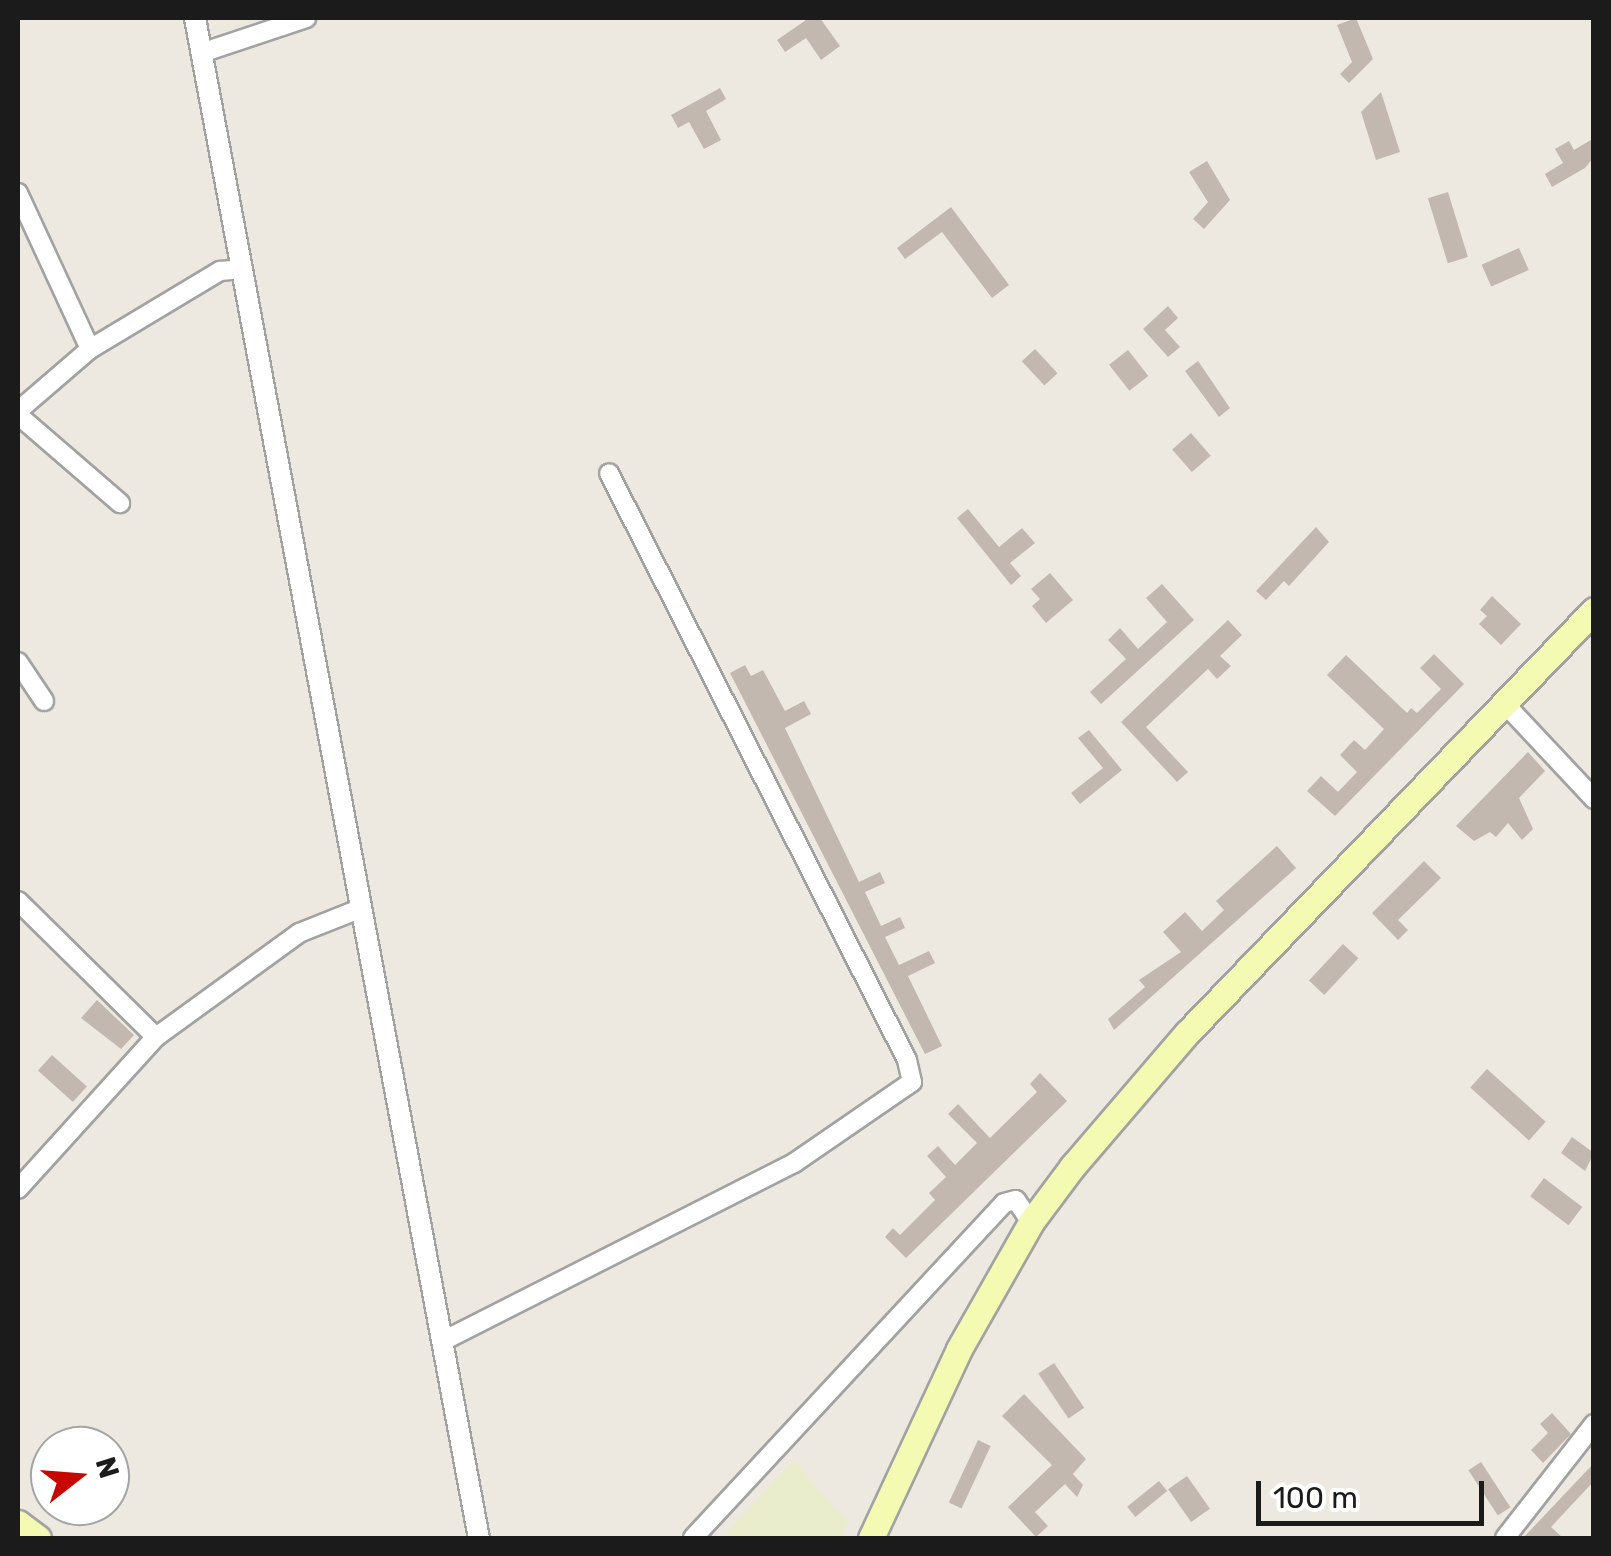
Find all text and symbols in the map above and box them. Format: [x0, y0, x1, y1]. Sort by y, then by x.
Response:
north arrow [30, 1426, 130, 1526]
text: N [89, 1453, 126, 1482]
scale bar [1261, 1461, 1488, 1523]
text: 100 m [1273, 1480, 1358, 1516]

